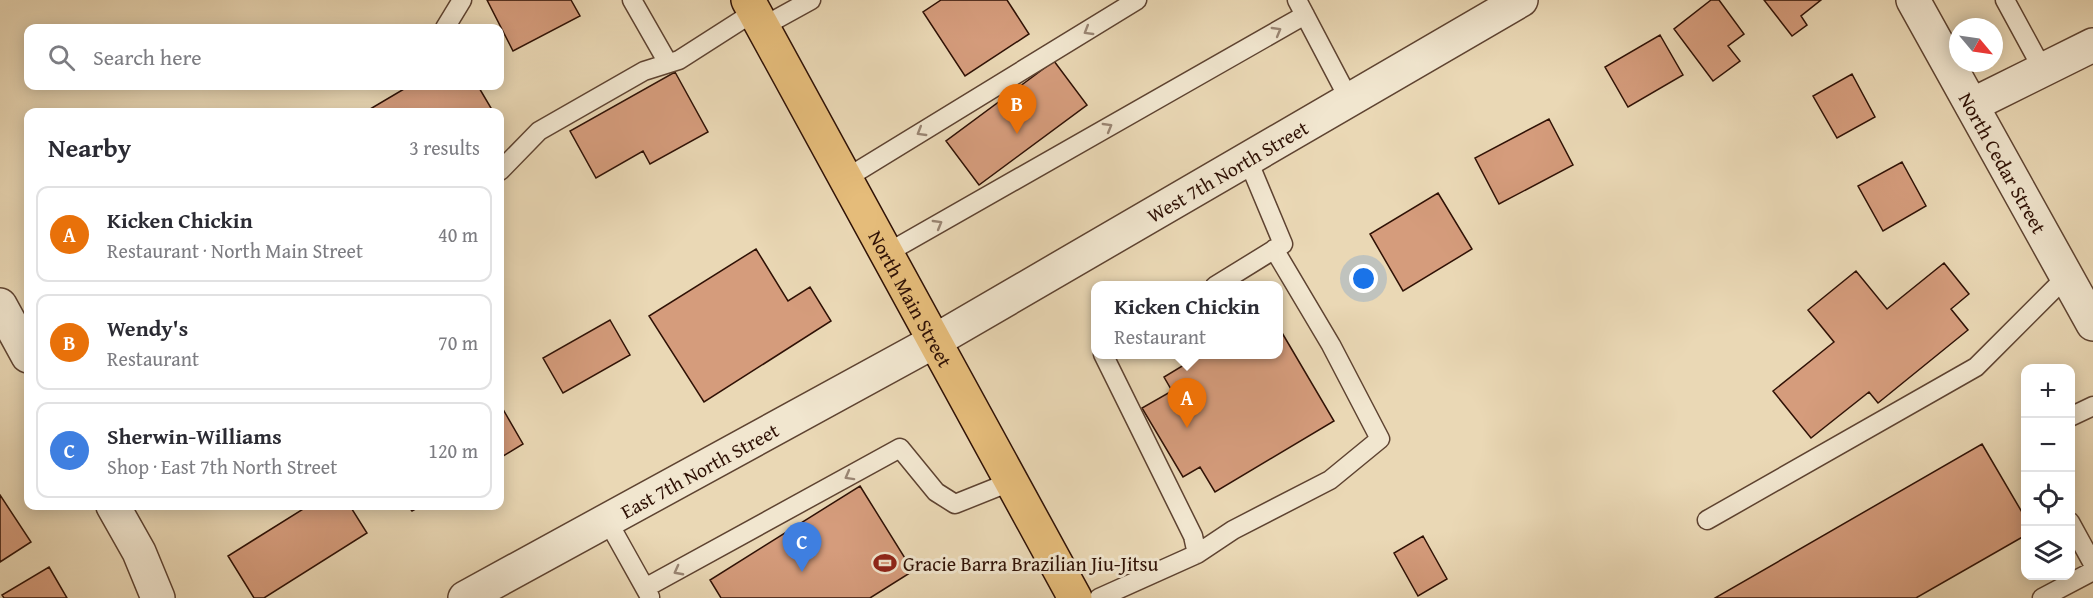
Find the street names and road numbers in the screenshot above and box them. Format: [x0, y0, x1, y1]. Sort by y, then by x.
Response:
street label: North Cedar Street [1952, 87, 2054, 239]
street label: West 7th North Street [1141, 112, 1313, 229]
street label: North Main Street [862, 225, 960, 372]
street label: East 7th North Street [615, 415, 784, 525]

